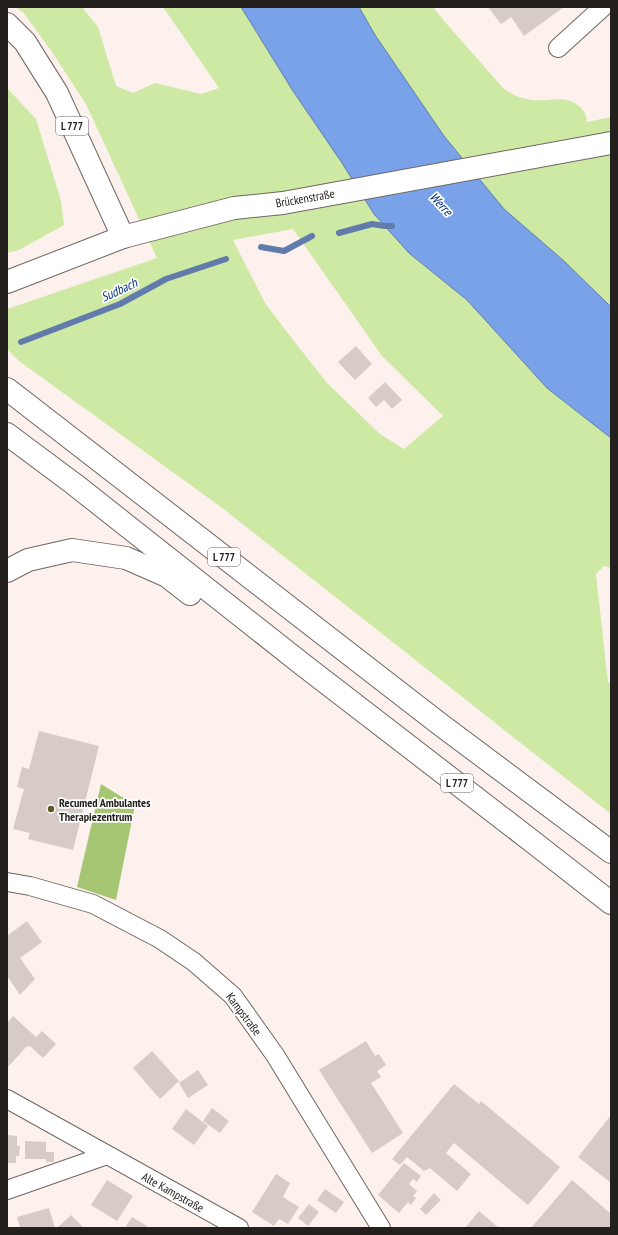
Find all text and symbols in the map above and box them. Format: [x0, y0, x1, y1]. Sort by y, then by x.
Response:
road number: L 777 [56, 117, 88, 135]
street label: Brückenstraße [274, 185, 336, 211]
water label: Werre [426, 189, 457, 221]
water label: Sudbach [98, 274, 141, 306]
road number: L 777 [208, 548, 240, 566]
road number: L 777 [441, 774, 473, 792]
place label: Recumed Ambulantes Therapiezentrum [59, 795, 150, 824]
marker: Recumed Ambulantes Therapiezentrum [46, 804, 56, 814]
street label: Kampstraße [223, 990, 265, 1038]
street label: Alte Kampstraße [139, 1169, 207, 1215]

